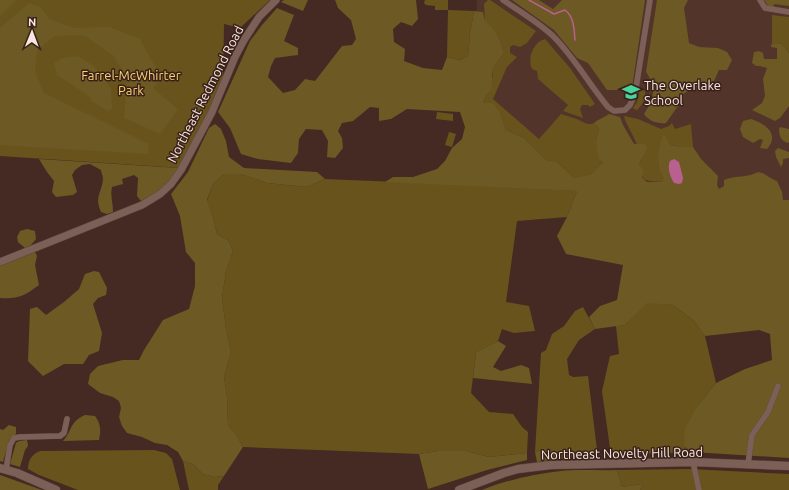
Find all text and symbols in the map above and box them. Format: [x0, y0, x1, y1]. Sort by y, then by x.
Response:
north arrow [12, 12, 52, 52]
text: N [28, 16, 36, 28]
street label: Northeast Redmond Road [164, 23, 246, 165]
park label: Farrel-McWhirter Park [81, 68, 181, 97]
place label: The Overlake School [644, 78, 721, 107]
school or university icon: The Overlake School [621, 82, 641, 102]
street label: Northeast Novelty Hill Road [541, 445, 703, 461]

